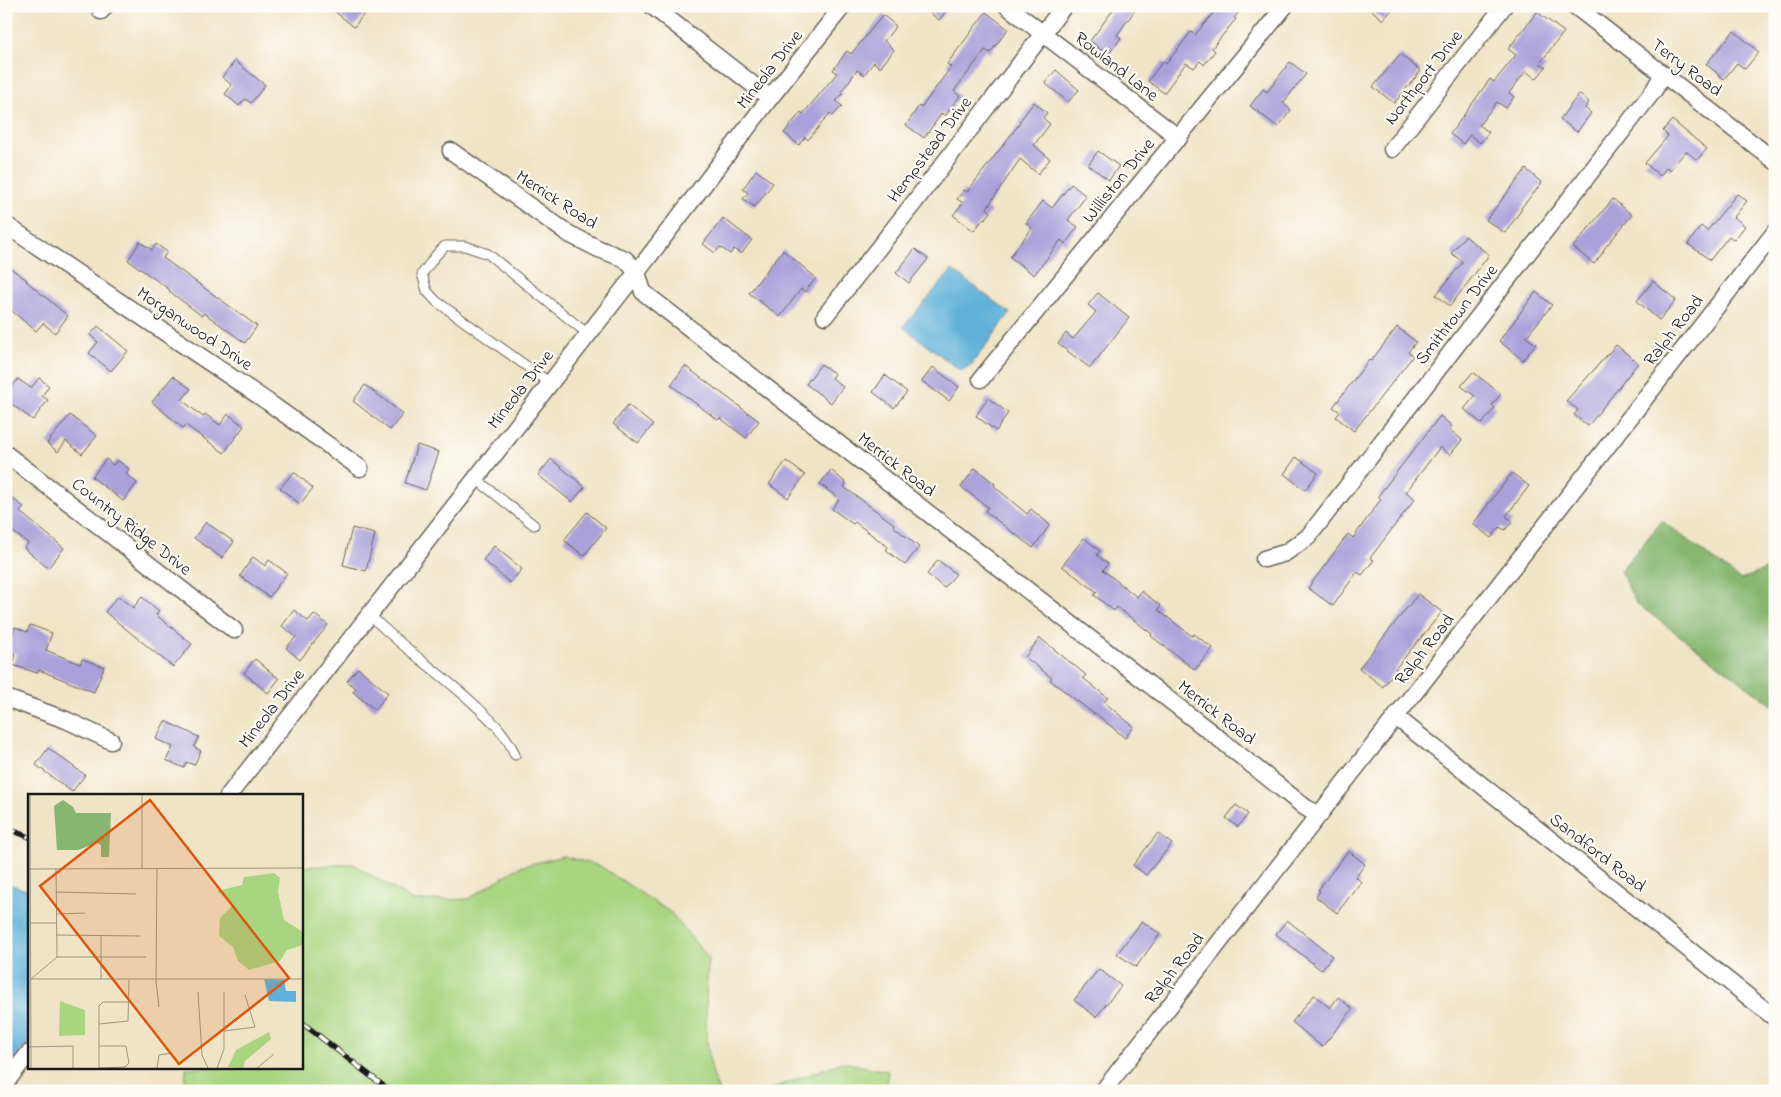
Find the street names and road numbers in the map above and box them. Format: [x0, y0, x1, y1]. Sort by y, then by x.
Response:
street label: Mineola Drive [731, 24, 811, 116]
street label: Northport Drive [1379, 24, 1471, 131]
street label: Rowland Lane [1068, 26, 1164, 109]
street label: Terry Road [1645, 33, 1727, 104]
street label: Hempstead Drive [882, 91, 980, 209]
street label: Williston Drive [1077, 132, 1163, 229]
street label: Merrick Road [510, 164, 602, 237]
street label: Smithtown Drive [1410, 259, 1506, 371]
street label: Morganwood Drive [130, 281, 258, 380]
street label: Ralph Road [1638, 290, 1711, 372]
street label: Mineola Drive [482, 344, 562, 436]
street label: Merrick Road [851, 427, 940, 504]
street label: Country Ridge Drive [65, 472, 197, 584]
street label: Ralph Road [1389, 609, 1462, 691]
street label: Mineola Drive [233, 663, 313, 755]
street label: Merrick Road [1171, 675, 1260, 752]
street label: Sandford Road [1543, 808, 1651, 900]
street label: Ralph Road [1139, 928, 1212, 1010]

